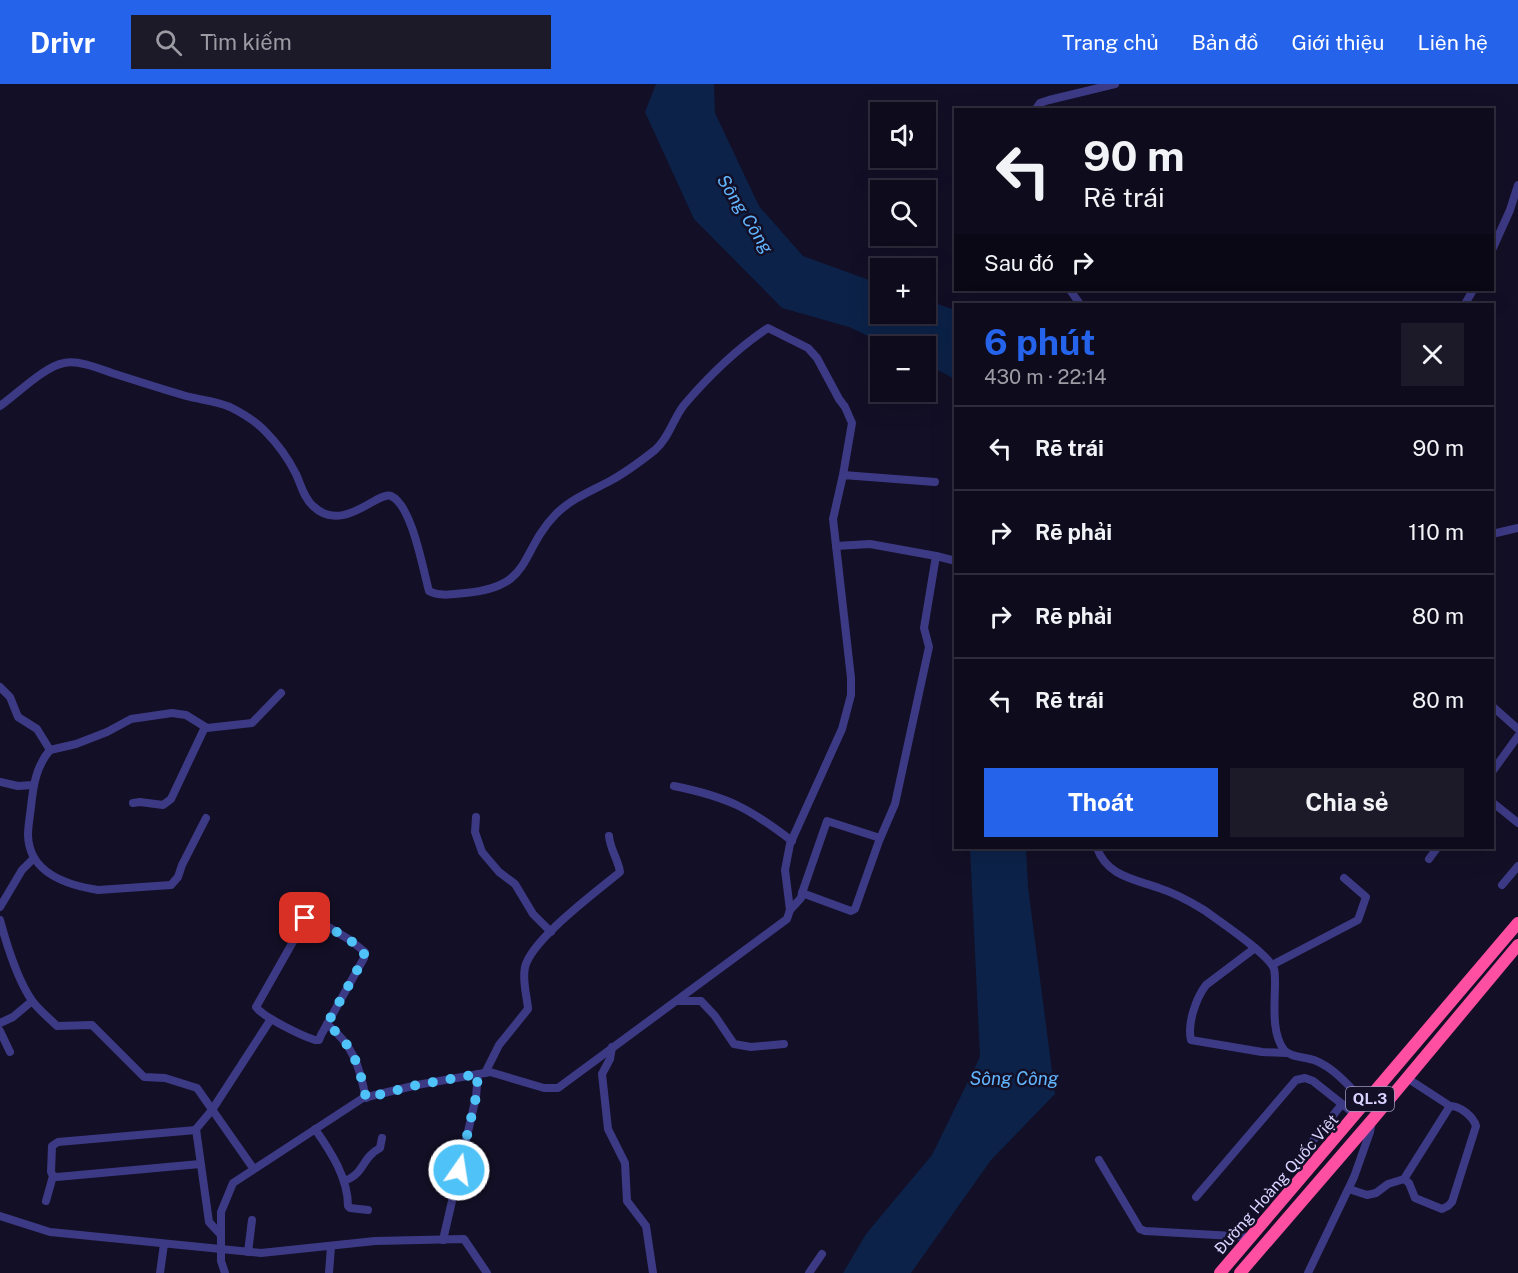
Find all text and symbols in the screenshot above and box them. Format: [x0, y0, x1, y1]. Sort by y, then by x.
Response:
search box [131, 15, 551, 69]
text: Drivr [30, 26, 95, 59]
icon: search [152, 26, 185, 59]
text: Tìm kiếm [200, 29, 292, 55]
text: Trang chủ [1062, 30, 1159, 55]
text: Bản đồ [1192, 30, 1259, 55]
text: Giới thiệu [1292, 30, 1385, 55]
text: Liên hệ [1418, 30, 1488, 55]
map controls [870, 102, 936, 402]
button: sound [870, 102, 936, 168]
text: 90 m [1083, 131, 1185, 180]
icon: left [984, 132, 1062, 210]
water label: Sông Công [713, 170, 778, 257]
button: search [870, 180, 936, 246]
text: Rẽ trái [1083, 181, 1165, 213]
icon: right [1066, 246, 1099, 279]
text: Sau đó [984, 250, 1054, 276]
button: + [870, 258, 936, 324]
text: 6 phút [984, 321, 1096, 363]
button: close [1401, 323, 1464, 386]
button: − [870, 336, 936, 402]
text: 430 m · 22:14 [984, 365, 1107, 389]
icon: left [984, 432, 1017, 465]
text: Rẽ trái [1035, 435, 1104, 461]
text: 90 m [1413, 435, 1464, 461]
icon: right [984, 516, 1017, 549]
text: Rẽ phải [1035, 519, 1112, 545]
text: 110 m [1408, 519, 1464, 545]
icon: right [984, 600, 1017, 633]
text: Rẽ phải [1035, 603, 1112, 629]
text: 80 m [1412, 603, 1464, 629]
icon: left [984, 684, 1017, 717]
text: Rẽ trái [1035, 687, 1104, 713]
text: 80 m [1412, 687, 1464, 713]
button: Thoát [984, 768, 1218, 837]
button: Chia sẻ [1230, 768, 1464, 837]
pin [279, 892, 330, 943]
icon: arrive [288, 901, 321, 934]
water label: Sông Công [969, 1068, 1059, 1089]
road number: QL.3 [1346, 1087, 1394, 1111]
street label: Đường Hoàng Quốc Việt [1210, 1110, 1342, 1258]
position arrow [427, 1138, 491, 1202]

